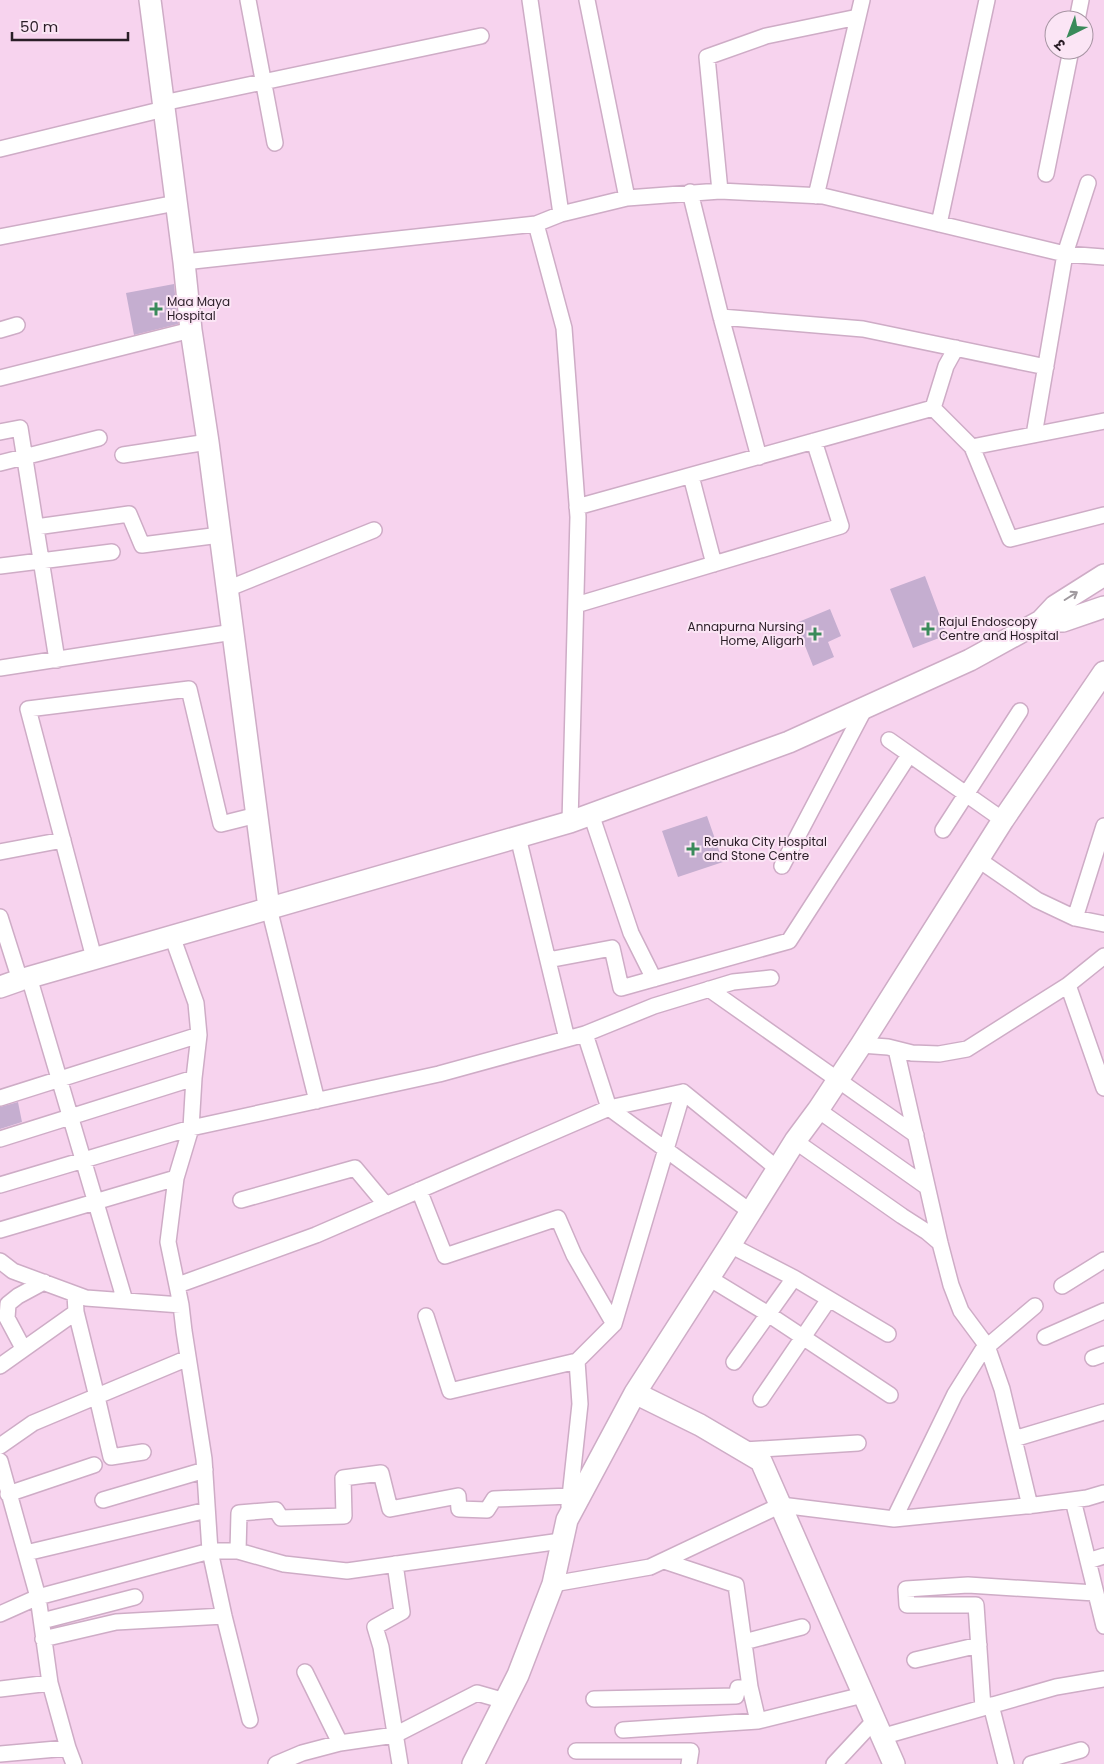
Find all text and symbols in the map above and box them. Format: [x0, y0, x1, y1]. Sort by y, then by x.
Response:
scale bar [12, 10, 129, 42]
north arrow [1044, 10, 1094, 60]
text: 50 m [20, 16, 58, 37]
text: उ [1050, 34, 1071, 55]
place label: Maa Maya Hospital [167, 293, 230, 324]
marker: Maa Maya Hospital [149, 302, 163, 316]
one-way arrow [1064, 591, 1078, 601]
place label: Rajul Endoscopy Centre and Hospital [939, 613, 1059, 644]
place label: Annapurna Nursing Home, Aligarh [688, 618, 804, 649]
marker: Rajul Endoscopy Centre and Hospital [921, 622, 935, 636]
marker: Annapurna Nursing Home, Aligarh [808, 627, 822, 641]
place label: Renuka City Hospital and Stone Centre [704, 833, 827, 864]
marker: Renuka City Hospital and Stone Centre [686, 842, 700, 856]

